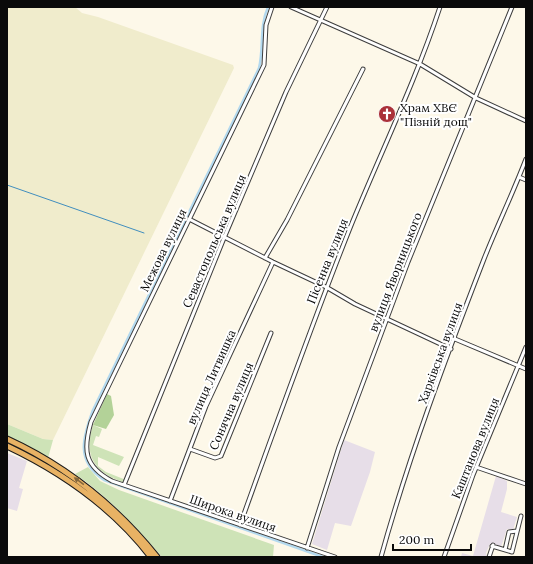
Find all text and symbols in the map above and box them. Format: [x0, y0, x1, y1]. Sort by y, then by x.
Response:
place label: Храм ХВЄ "Пізній дощ" [400, 100, 472, 129]
church icon: Храм ХВЄ "Пізній дощ" [377, 104, 397, 124]
street label: Севастопольська вулиця [179, 172, 249, 310]
street label: Межова вулиця [136, 206, 190, 294]
street label: вулиця Яворницького [365, 210, 425, 334]
street label: Пісенна вулиця [303, 216, 351, 306]
street label: Харківська вулиця [415, 300, 465, 406]
street label: вулиця Литвишка [183, 327, 239, 427]
street label: Сонячна вулиця [206, 360, 256, 452]
street label: Каштанова вулиця [448, 395, 502, 501]
one-way arrow [74, 477, 84, 485]
street label: Широка вулиця [188, 491, 278, 535]
scale bar [393, 526, 471, 552]
text: 200 m [399, 532, 435, 547]

